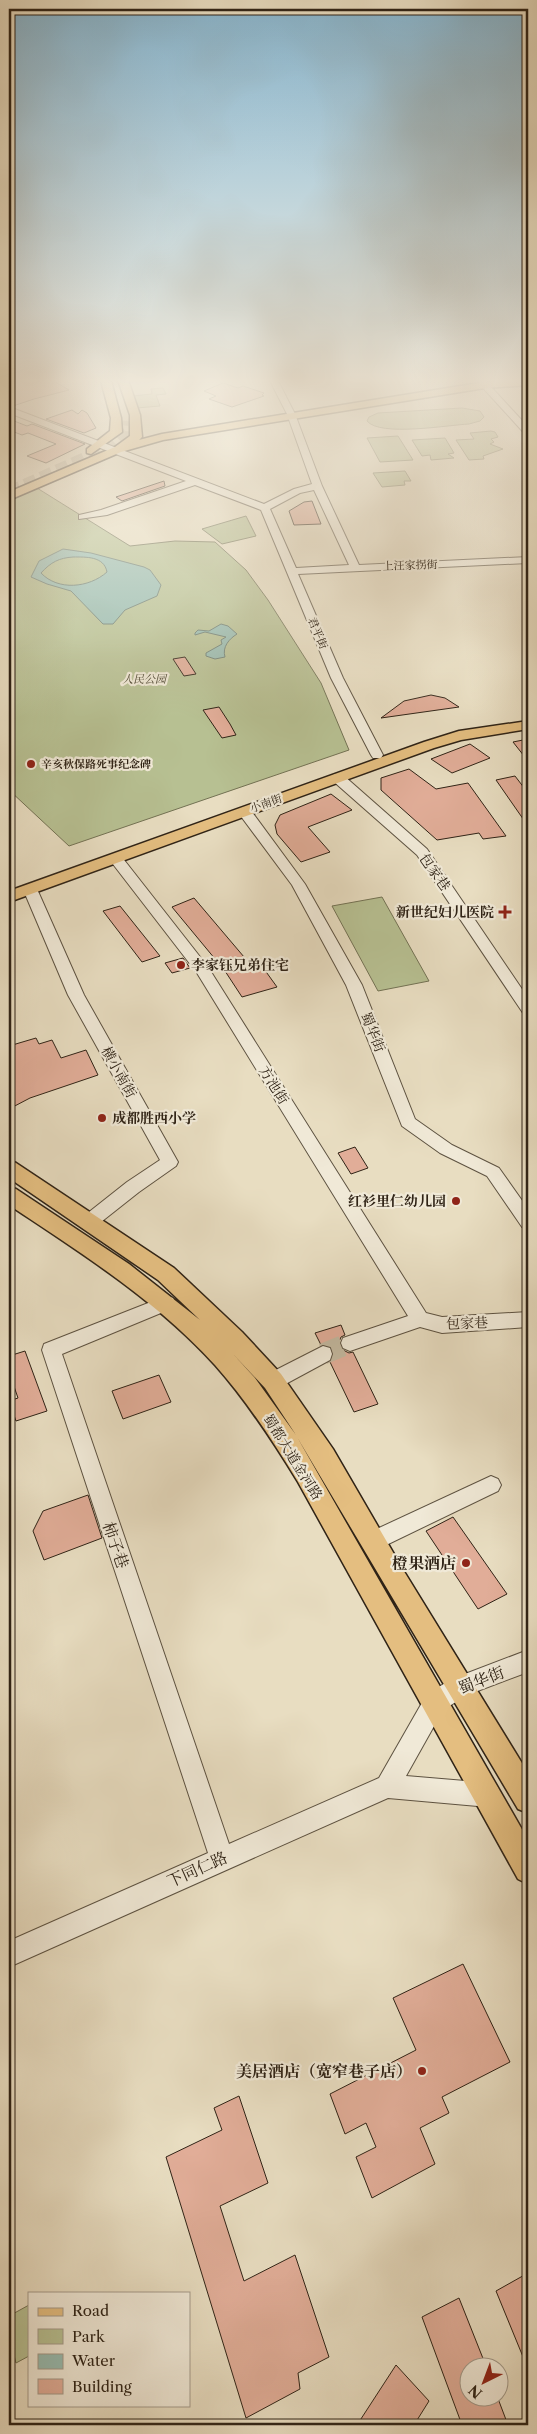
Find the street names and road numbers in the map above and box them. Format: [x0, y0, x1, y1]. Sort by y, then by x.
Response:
street label: 上汪家拐街 [382, 557, 438, 573]
street label: 君平街 [305, 615, 331, 651]
street label: 小南街 [248, 791, 284, 815]
street label: 包家巷 [416, 850, 454, 894]
street label: 蜀华街 [357, 1009, 389, 1055]
street label: 横小南街 [98, 1043, 140, 1101]
street label: 方池街 [255, 1062, 293, 1108]
street label: 包家巷 [446, 1313, 488, 1333]
street label: 蜀都大道金河路 [259, 1411, 327, 1503]
street label: 柿子巷 [99, 1519, 133, 1571]
street label: 蜀华街 [455, 1662, 507, 1698]
street label: 下同仁路 [164, 1847, 230, 1891]

